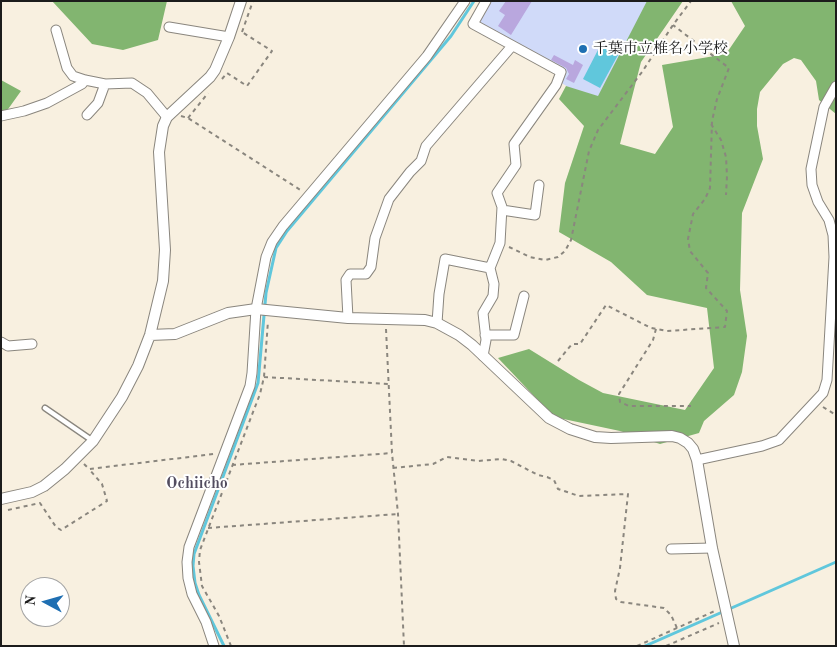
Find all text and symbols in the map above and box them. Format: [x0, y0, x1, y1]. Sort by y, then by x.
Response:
place label: 千葉市立椎名小学校 [593, 40, 728, 58]
marker: 千葉市立椎名小学校 [577, 43, 589, 55]
district label: Ochiicho [166, 474, 228, 494]
north arrow [20, 577, 70, 627]
text: N [24, 594, 39, 607]

